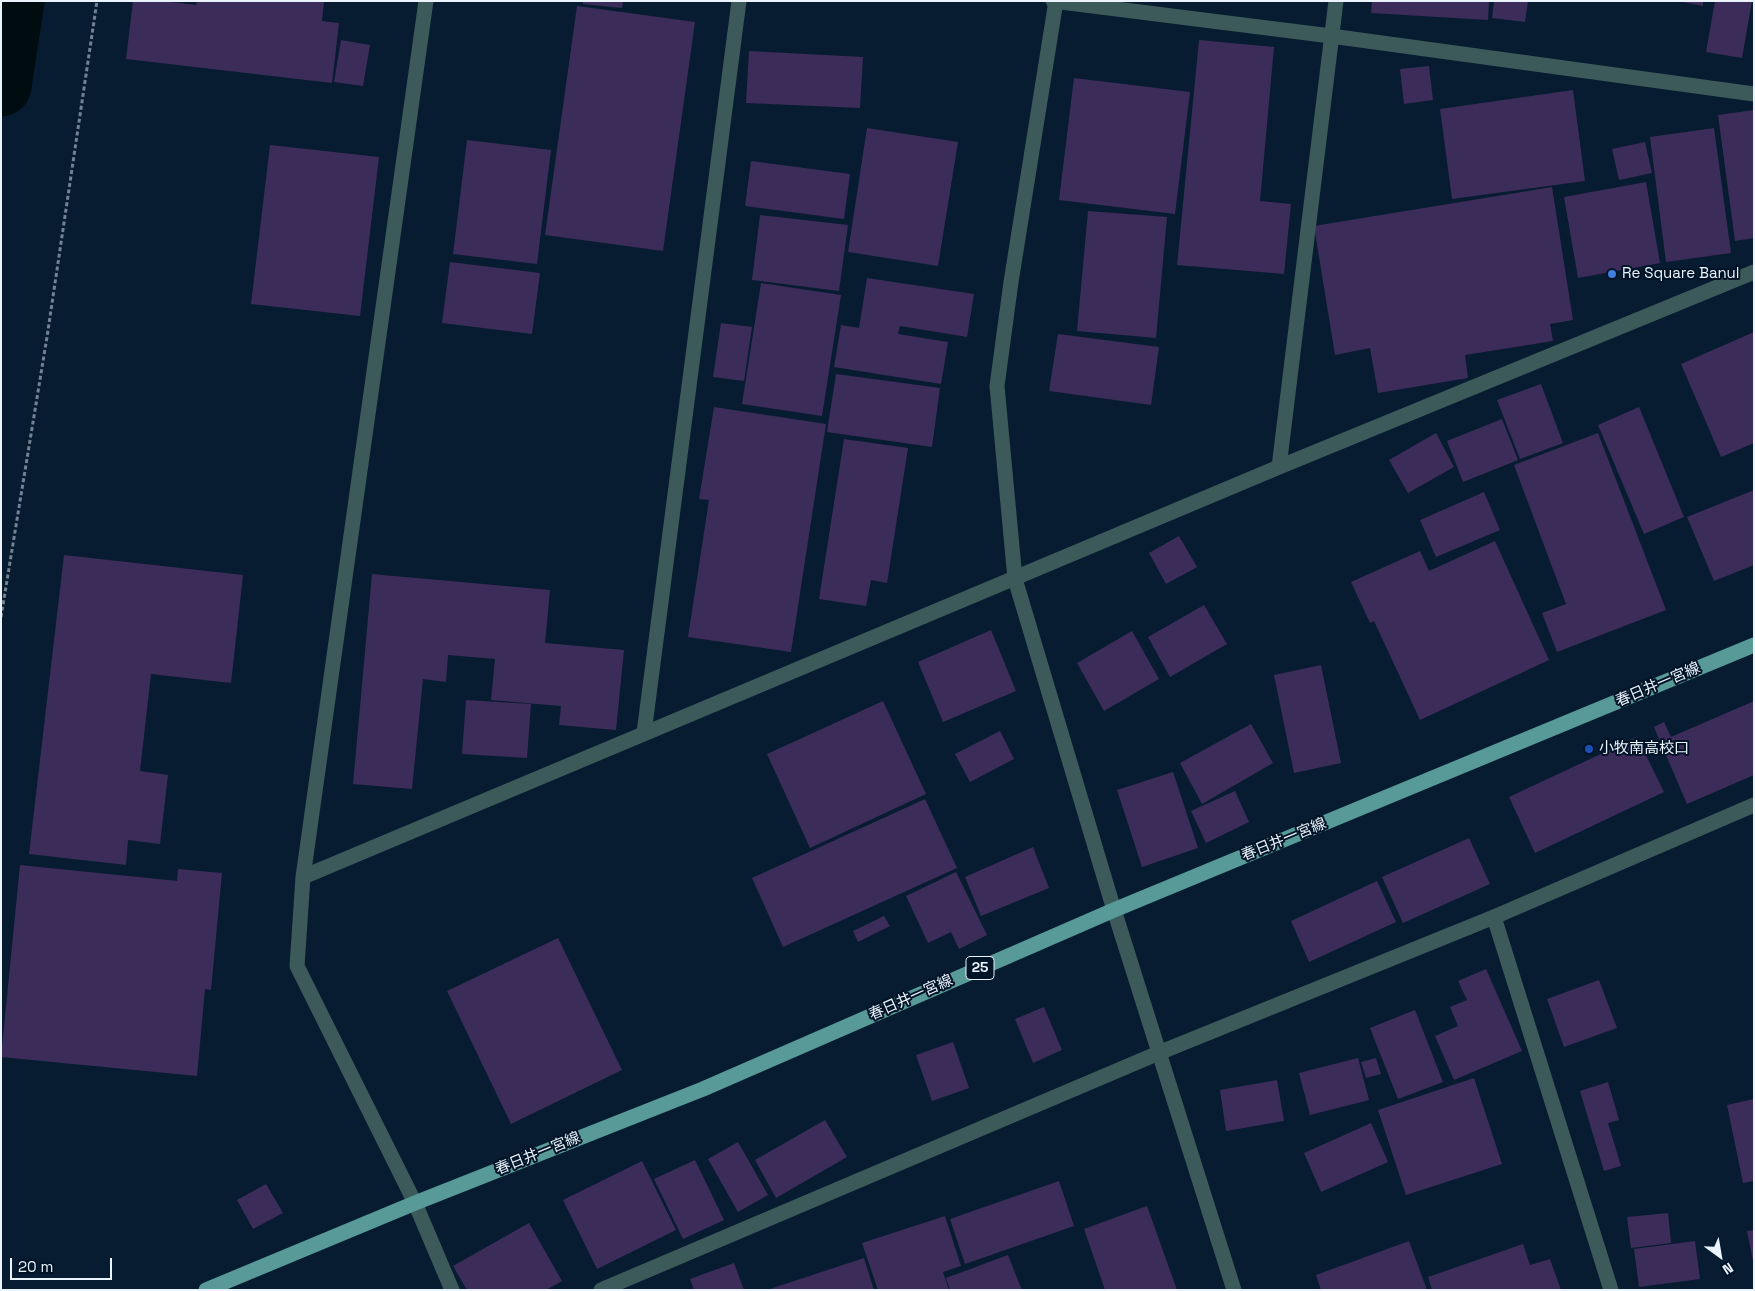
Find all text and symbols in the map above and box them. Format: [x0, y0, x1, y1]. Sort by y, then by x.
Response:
place label: Re Square Banul [1622, 265, 1739, 283]
marker: Re Square Banul [1606, 268, 1618, 280]
street label: 春日井一宮線 [1613, 659, 1703, 711]
place label: 小牧南高校口 [1599, 740, 1689, 758]
marker: 小牧南高校口 [1583, 743, 1595, 755]
street label: 春日井一宮線 [1239, 815, 1329, 865]
road number: 25 [966, 956, 994, 980]
street label: 春日井一宮線 [866, 971, 956, 1025]
street label: 春日井一宮線 [493, 1129, 583, 1179]
north arrow [1695, 1231, 1745, 1281]
scale bar [12, 1248, 115, 1280]
text: 20 m [18, 1257, 53, 1276]
text: N [1719, 1259, 1737, 1279]

